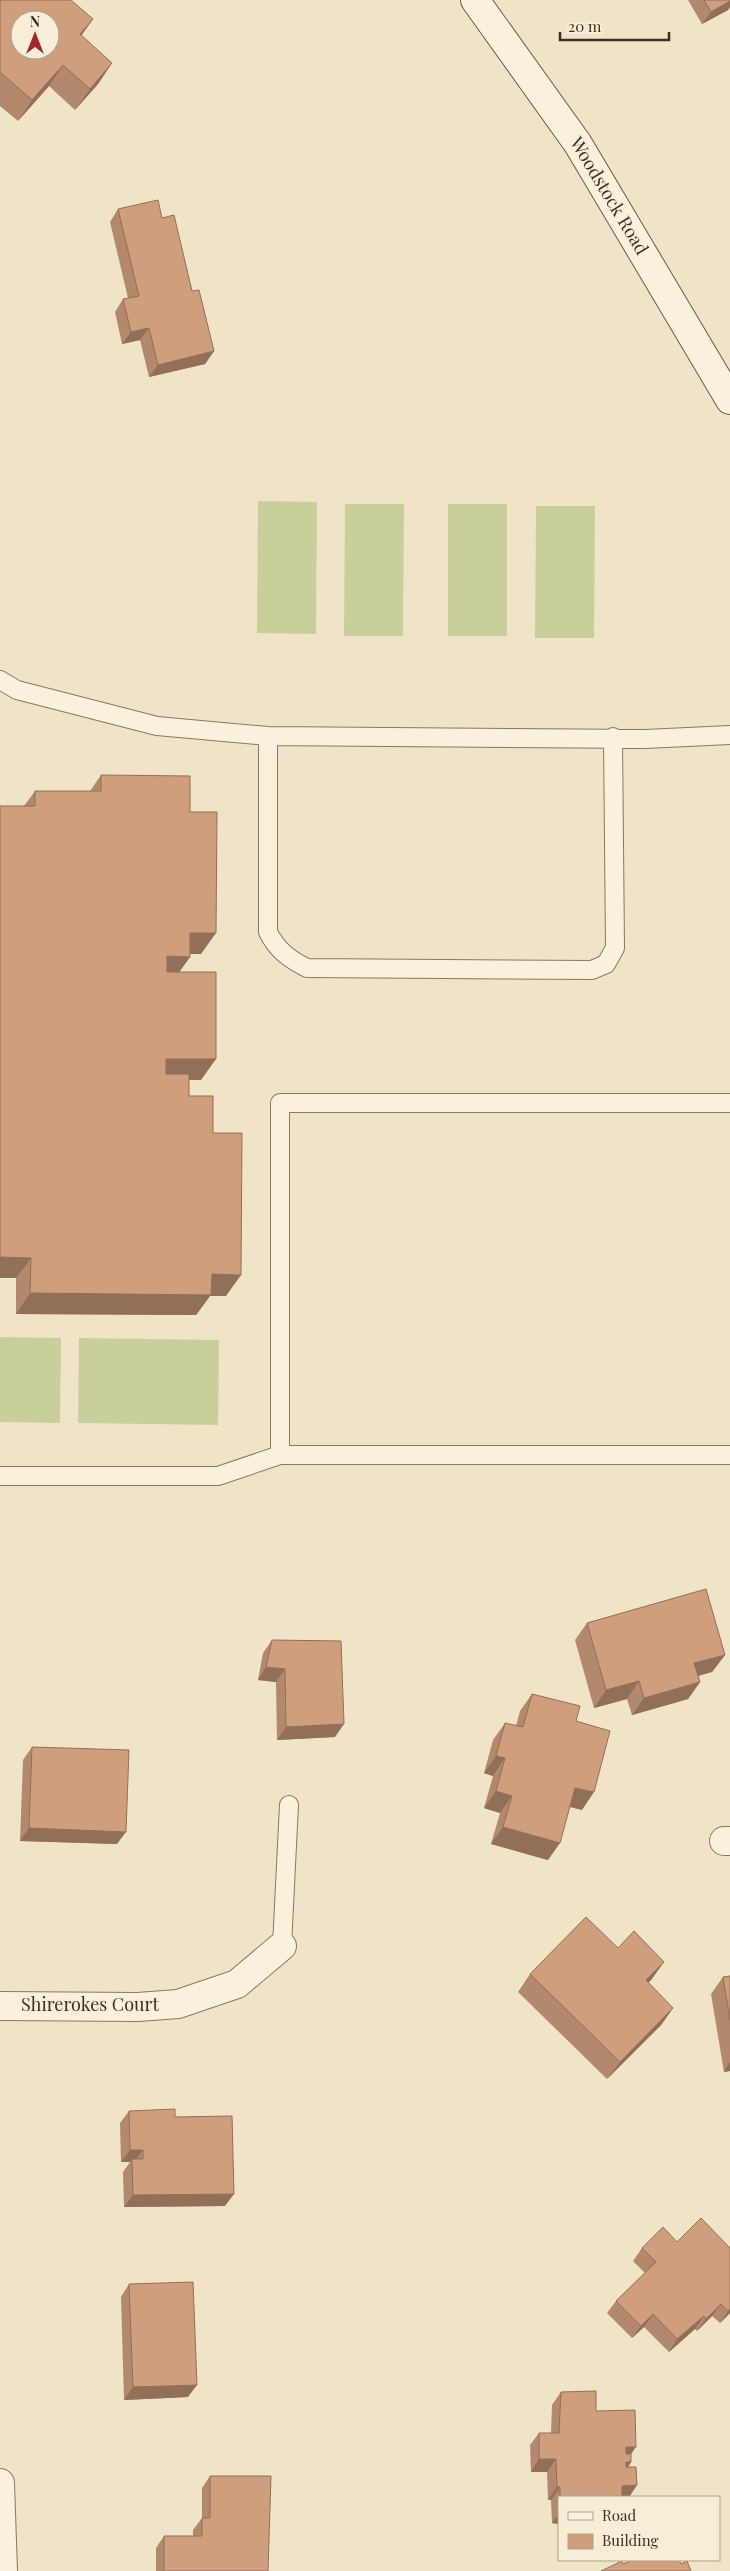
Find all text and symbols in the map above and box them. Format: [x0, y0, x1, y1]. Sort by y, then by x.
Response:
north arrow [10, 10, 60, 60]
scale bar [560, 10, 669, 42]
text: N [30, 12, 40, 31]
text: 20 m [568, 16, 602, 36]
street label: Woodstock Road [565, 131, 655, 259]
street label: Shirerokes Court [21, 1992, 160, 2016]
legend [558, 2496, 720, 2561]
text: Road [602, 2505, 636, 2525]
text: Building [602, 2530, 659, 2550]

